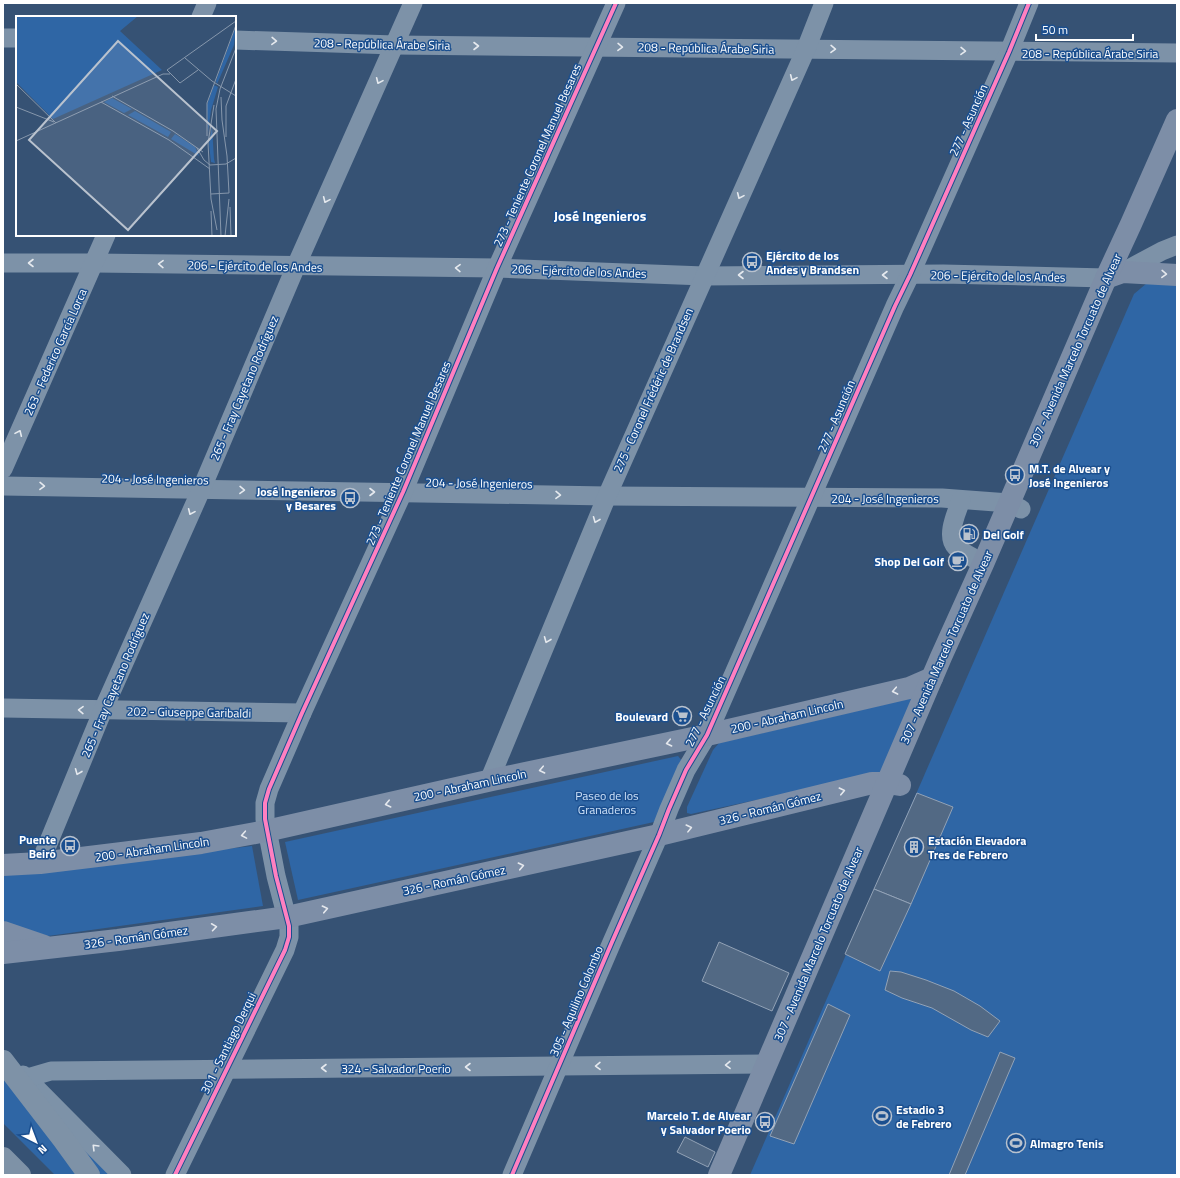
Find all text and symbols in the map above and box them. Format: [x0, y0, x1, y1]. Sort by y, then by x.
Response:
inset map [16, 16, 236, 236]
scale bar [1036, 16, 1133, 42]
text: 50 m [1042, 20, 1068, 39]
street label: 208 - República Árabe Siria [314, 33, 450, 55]
one-way arrow [271, 37, 277, 46]
street label: 208 - República Árabe Siria [638, 37, 774, 59]
one-way arrow [473, 42, 479, 50]
one-way arrow [617, 43, 623, 51]
street label: 208 - República Árabe Siria [1022, 44, 1158, 63]
one-way arrow [830, 45, 836, 54]
one-way arrow [960, 47, 966, 55]
street label: 273 - Teniente Coronel Manuel Besares [488, 60, 586, 250]
one-way arrow [790, 73, 798, 81]
one-way arrow [376, 76, 384, 84]
street label: 277 - Asunción [944, 81, 992, 159]
one-way arrow [737, 192, 745, 200]
one-way arrow [323, 195, 331, 203]
district label: José Ingenieros [554, 205, 647, 226]
place label: Ejército de los Andes y Brandsen [766, 246, 859, 279]
street label: 307 - Avenida Marcelo Torcuato de Alvear [1024, 250, 1126, 450]
bus stop icon: Ejército de los Andes y Brandsen [741, 251, 763, 273]
street label: 206 - Ejército de los Andes [187, 255, 323, 277]
one-way arrow [28, 259, 34, 267]
street label: 206 - Ejército de los Andes [511, 259, 647, 283]
one-way arrow [157, 260, 163, 268]
one-way arrow [455, 264, 461, 272]
street label: 206 - Ejército de los Andes [930, 265, 1066, 287]
one-way arrow [1161, 270, 1167, 278]
one-way arrow [738, 271, 744, 279]
one-way arrow [882, 271, 888, 279]
street label: 263 - Federico García Lorca [18, 285, 92, 419]
street label: 275 - Coronel Frédéric de Brandsen [608, 305, 698, 475]
street label: 265 - Fray Cayetano Rodríguez [205, 313, 283, 463]
street label: 273 - Teniente Coronel Manuel Besares [360, 358, 456, 548]
street label: 277 - Asunción [812, 377, 860, 455]
one-way arrow [14, 430, 22, 438]
place label: M.T. de Alvear y José Ingenieros [1029, 459, 1110, 492]
bus stop icon: M.T. de Alvear y José Ingenieros [1004, 464, 1026, 486]
street label: 204 - José Ingenieros [101, 469, 209, 489]
street label: 204 - José Ingenieros [425, 473, 533, 493]
one-way arrow [39, 482, 45, 490]
place label: José Ingenieros y Besares [257, 482, 336, 515]
one-way arrow [239, 486, 245, 494]
bus stop icon: José Ingenieros y Besares [339, 487, 361, 509]
one-way arrow [369, 488, 375, 496]
street label: 204 - José Ingenieros [831, 489, 939, 508]
one-way arrow [555, 491, 561, 499]
one-way arrow [188, 507, 196, 515]
one-way arrow [593, 516, 601, 523]
fuel station icon: Del Golf [958, 523, 980, 545]
place label: Del Golf [983, 525, 1025, 544]
street label: 307 - Avenida Marcelo Torcuato de Alvear [895, 547, 997, 747]
cafe icon: Shop Del Golf [947, 550, 969, 572]
place label: Shop Del Golf [874, 552, 945, 571]
street label: 265 - Fray Cayetano Rodríguez [76, 610, 154, 760]
one-way arrow [543, 637, 551, 644]
street label: 277 - Asunción [680, 672, 730, 750]
one-way arrow [892, 686, 898, 694]
street label: 200 - Abraham Lincoln [729, 694, 845, 738]
street label: 202 - Giuseppe Garibaldi [127, 701, 251, 723]
supermarket icon: Boulevard [671, 705, 693, 727]
one-way arrow [78, 706, 84, 714]
place label: Boulevard [615, 707, 668, 726]
one-way arrow [666, 738, 672, 746]
street label: 200 - Abraham Lincoln [412, 764, 528, 806]
one-way arrow [539, 765, 545, 773]
one-way arrow [74, 769, 82, 776]
park label: Paseo de los Granaderos [575, 786, 639, 819]
street label: 326 - Román Gómez [717, 786, 823, 830]
one-way arrow [839, 787, 845, 795]
one-way arrow [384, 799, 391, 807]
one-way arrow [685, 824, 692, 833]
place label: Puente Beiró [19, 830, 56, 863]
one-way arrow [241, 830, 247, 839]
place label: Estación Elevadora Tres de Febrero [928, 831, 1026, 864]
street label: 200 - Abraham Lincoln [94, 832, 210, 866]
bus stop icon: Puente Beiró [59, 835, 81, 857]
building icon: Estación Elevadora Tres de Febrero [903, 836, 925, 858]
street label: 307 - Avenida Marcelo Torcuato de Alvear [768, 844, 868, 1044]
street label: 326 - Román Gómez [401, 860, 507, 900]
one-way arrow [518, 862, 524, 870]
one-way arrow [322, 905, 329, 913]
street label: 326 - Román Gómez [83, 920, 189, 954]
one-way arrow [211, 923, 217, 932]
street label: 305 - Aquilino Colombo [544, 943, 608, 1059]
street label: 301 - Santiago Derqui [195, 989, 261, 1097]
street label: 324 - Salvador Poerio [341, 1059, 451, 1078]
one-way arrow [725, 1061, 731, 1069]
one-way arrow [595, 1062, 601, 1071]
one-way arrow [465, 1063, 471, 1072]
one-way arrow [321, 1064, 327, 1072]
place label: Estadio 3 de Febrero [896, 1100, 952, 1133]
sports icon: Estadio 3 de Febrero [871, 1105, 893, 1127]
place label: Marcelo T. de Alvear y Salvador Poerio [647, 1106, 752, 1139]
bus stop icon: Marcelo T. de Alvear y Salvador Poerio [754, 1111, 776, 1133]
north arrow [16, 1122, 56, 1162]
sports icon: Almagro Tenis [1005, 1132, 1027, 1154]
place label: Almagro Tenis [1030, 1134, 1104, 1153]
text: N [35, 1141, 51, 1158]
one-way arrow [92, 1144, 100, 1152]

